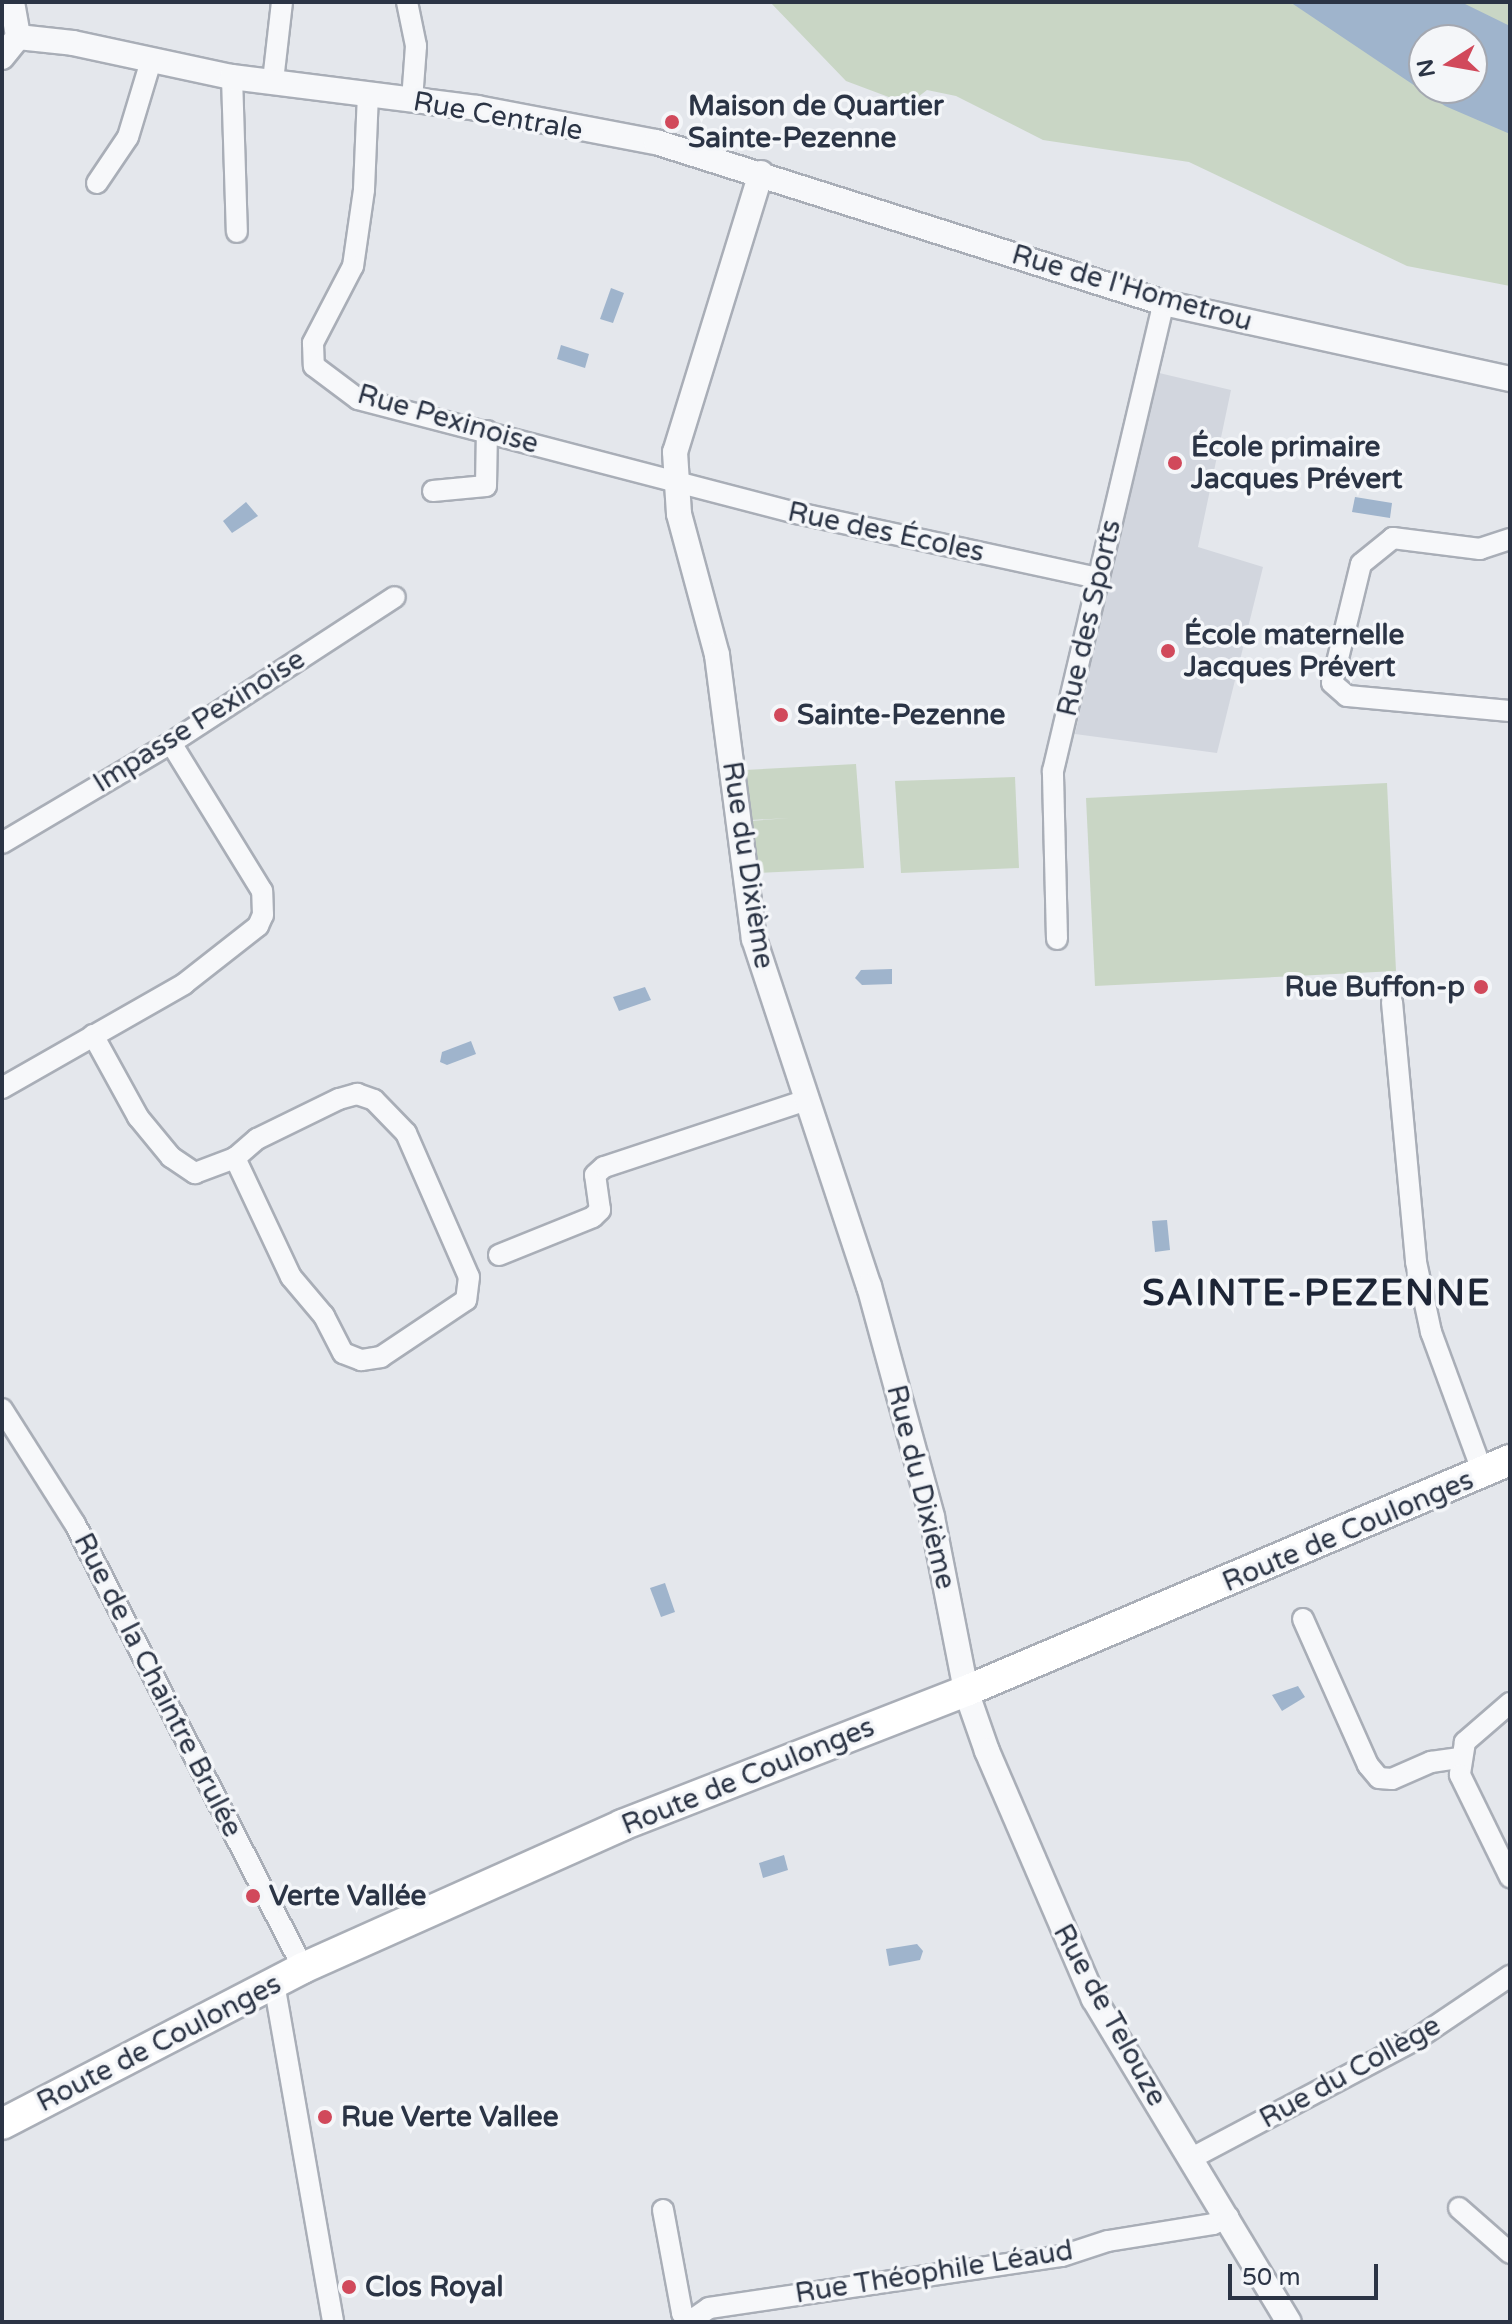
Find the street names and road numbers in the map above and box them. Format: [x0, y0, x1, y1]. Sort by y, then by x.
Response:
street label: Rue Centrale [411, 85, 585, 147]
street label: Rue de l'Hometrou [1008, 238, 1256, 338]
street label: Rue Pexinoise [354, 377, 542, 461]
street label: Rue des Écoles [785, 495, 987, 569]
street label: Rue des Sports [1050, 516, 1128, 720]
street label: Impasse Pexinoise [87, 642, 311, 800]
street label: Rue du Dixième [715, 759, 781, 971]
street label: Rue du Dixième [879, 1381, 963, 1593]
street label: Route de Coulonges [1217, 1463, 1479, 1599]
street label: Rue de la Chaintre Brulée [67, 1527, 249, 1843]
street label: Route de Coulonges [617, 1710, 879, 1842]
street label: Rue de Telouze [1046, 1918, 1174, 2112]
street label: Route de Coulonges [31, 1967, 287, 2119]
street label: Rue du Collège [1254, 2008, 1446, 2136]
street label: Rue Théophile Léaud [793, 2233, 1075, 2311]

